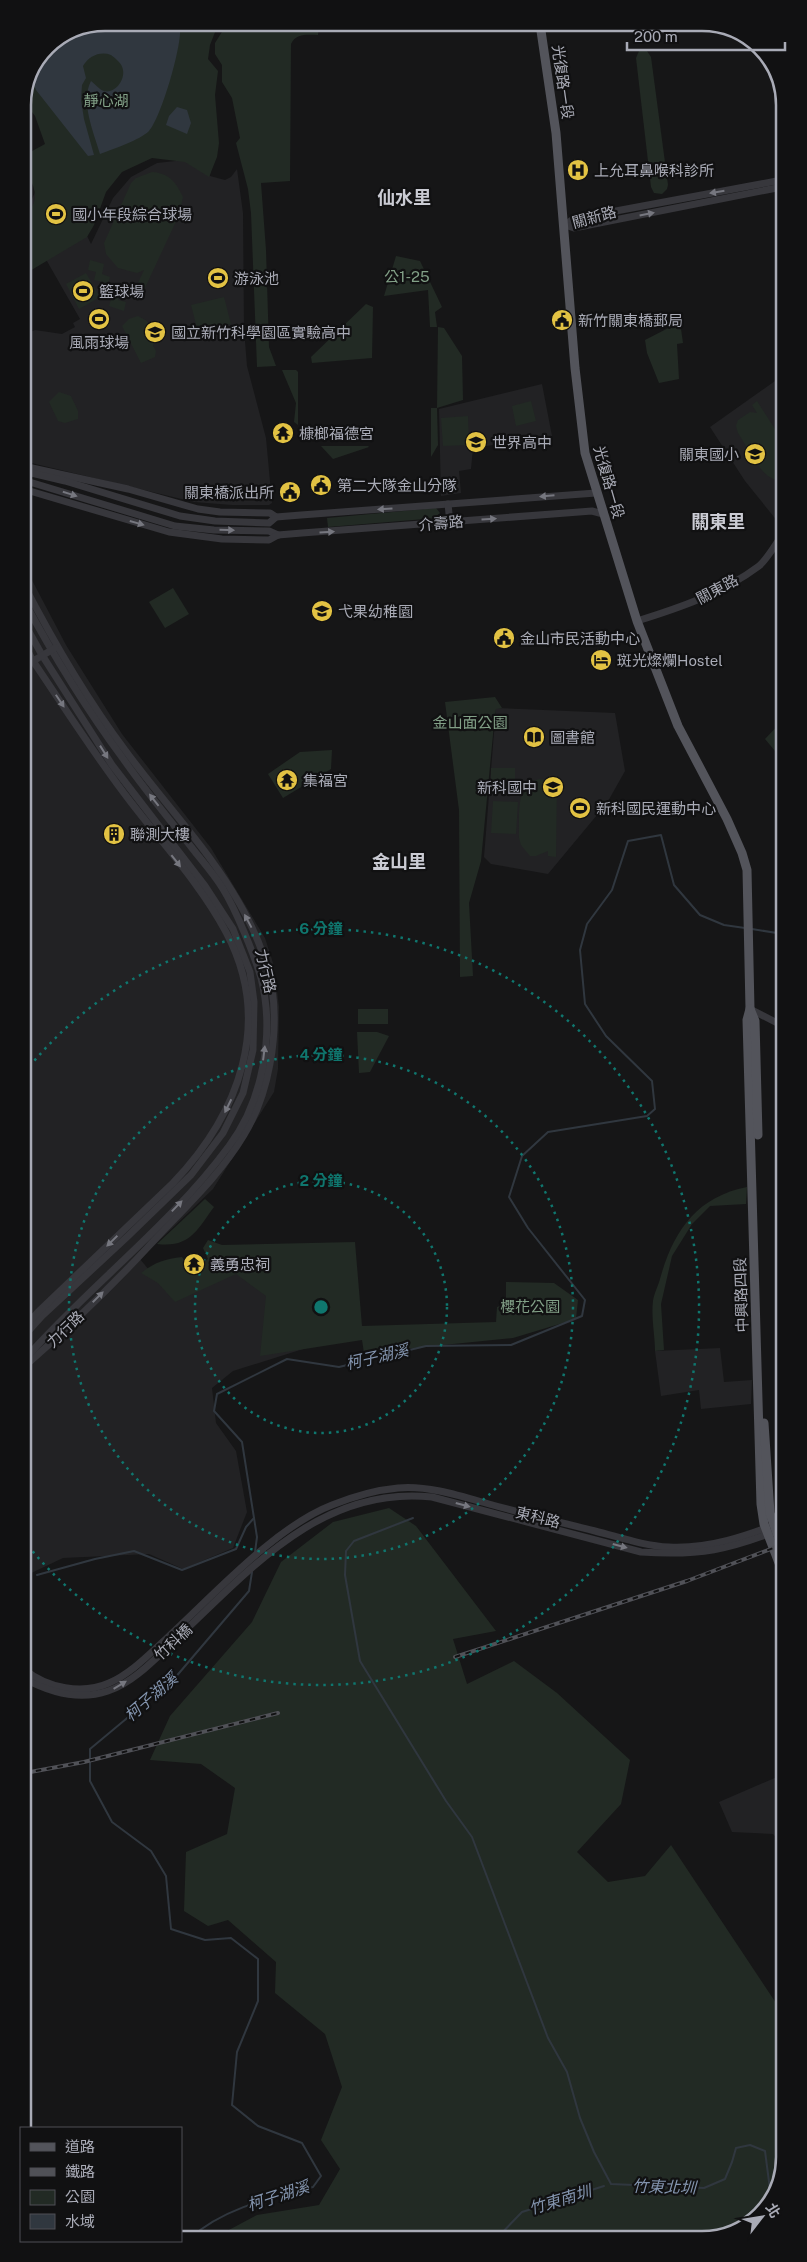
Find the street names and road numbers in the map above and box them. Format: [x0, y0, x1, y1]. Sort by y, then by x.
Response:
street label: 光復路一段 [549, 44, 577, 120]
street label: 關新路 [570, 203, 618, 231]
street label: 光復路一段 [590, 444, 628, 520]
street label: 介壽路 [418, 513, 464, 533]
street label: 關東路 [693, 571, 741, 607]
street label: 力行路 [253, 947, 279, 995]
street label: 中興路四段 [731, 1257, 751, 1333]
street label: 力行路 [43, 1307, 87, 1351]
street label: 東科路 [514, 1503, 562, 1531]
street label: 竹科橋 [151, 1620, 195, 1664]

